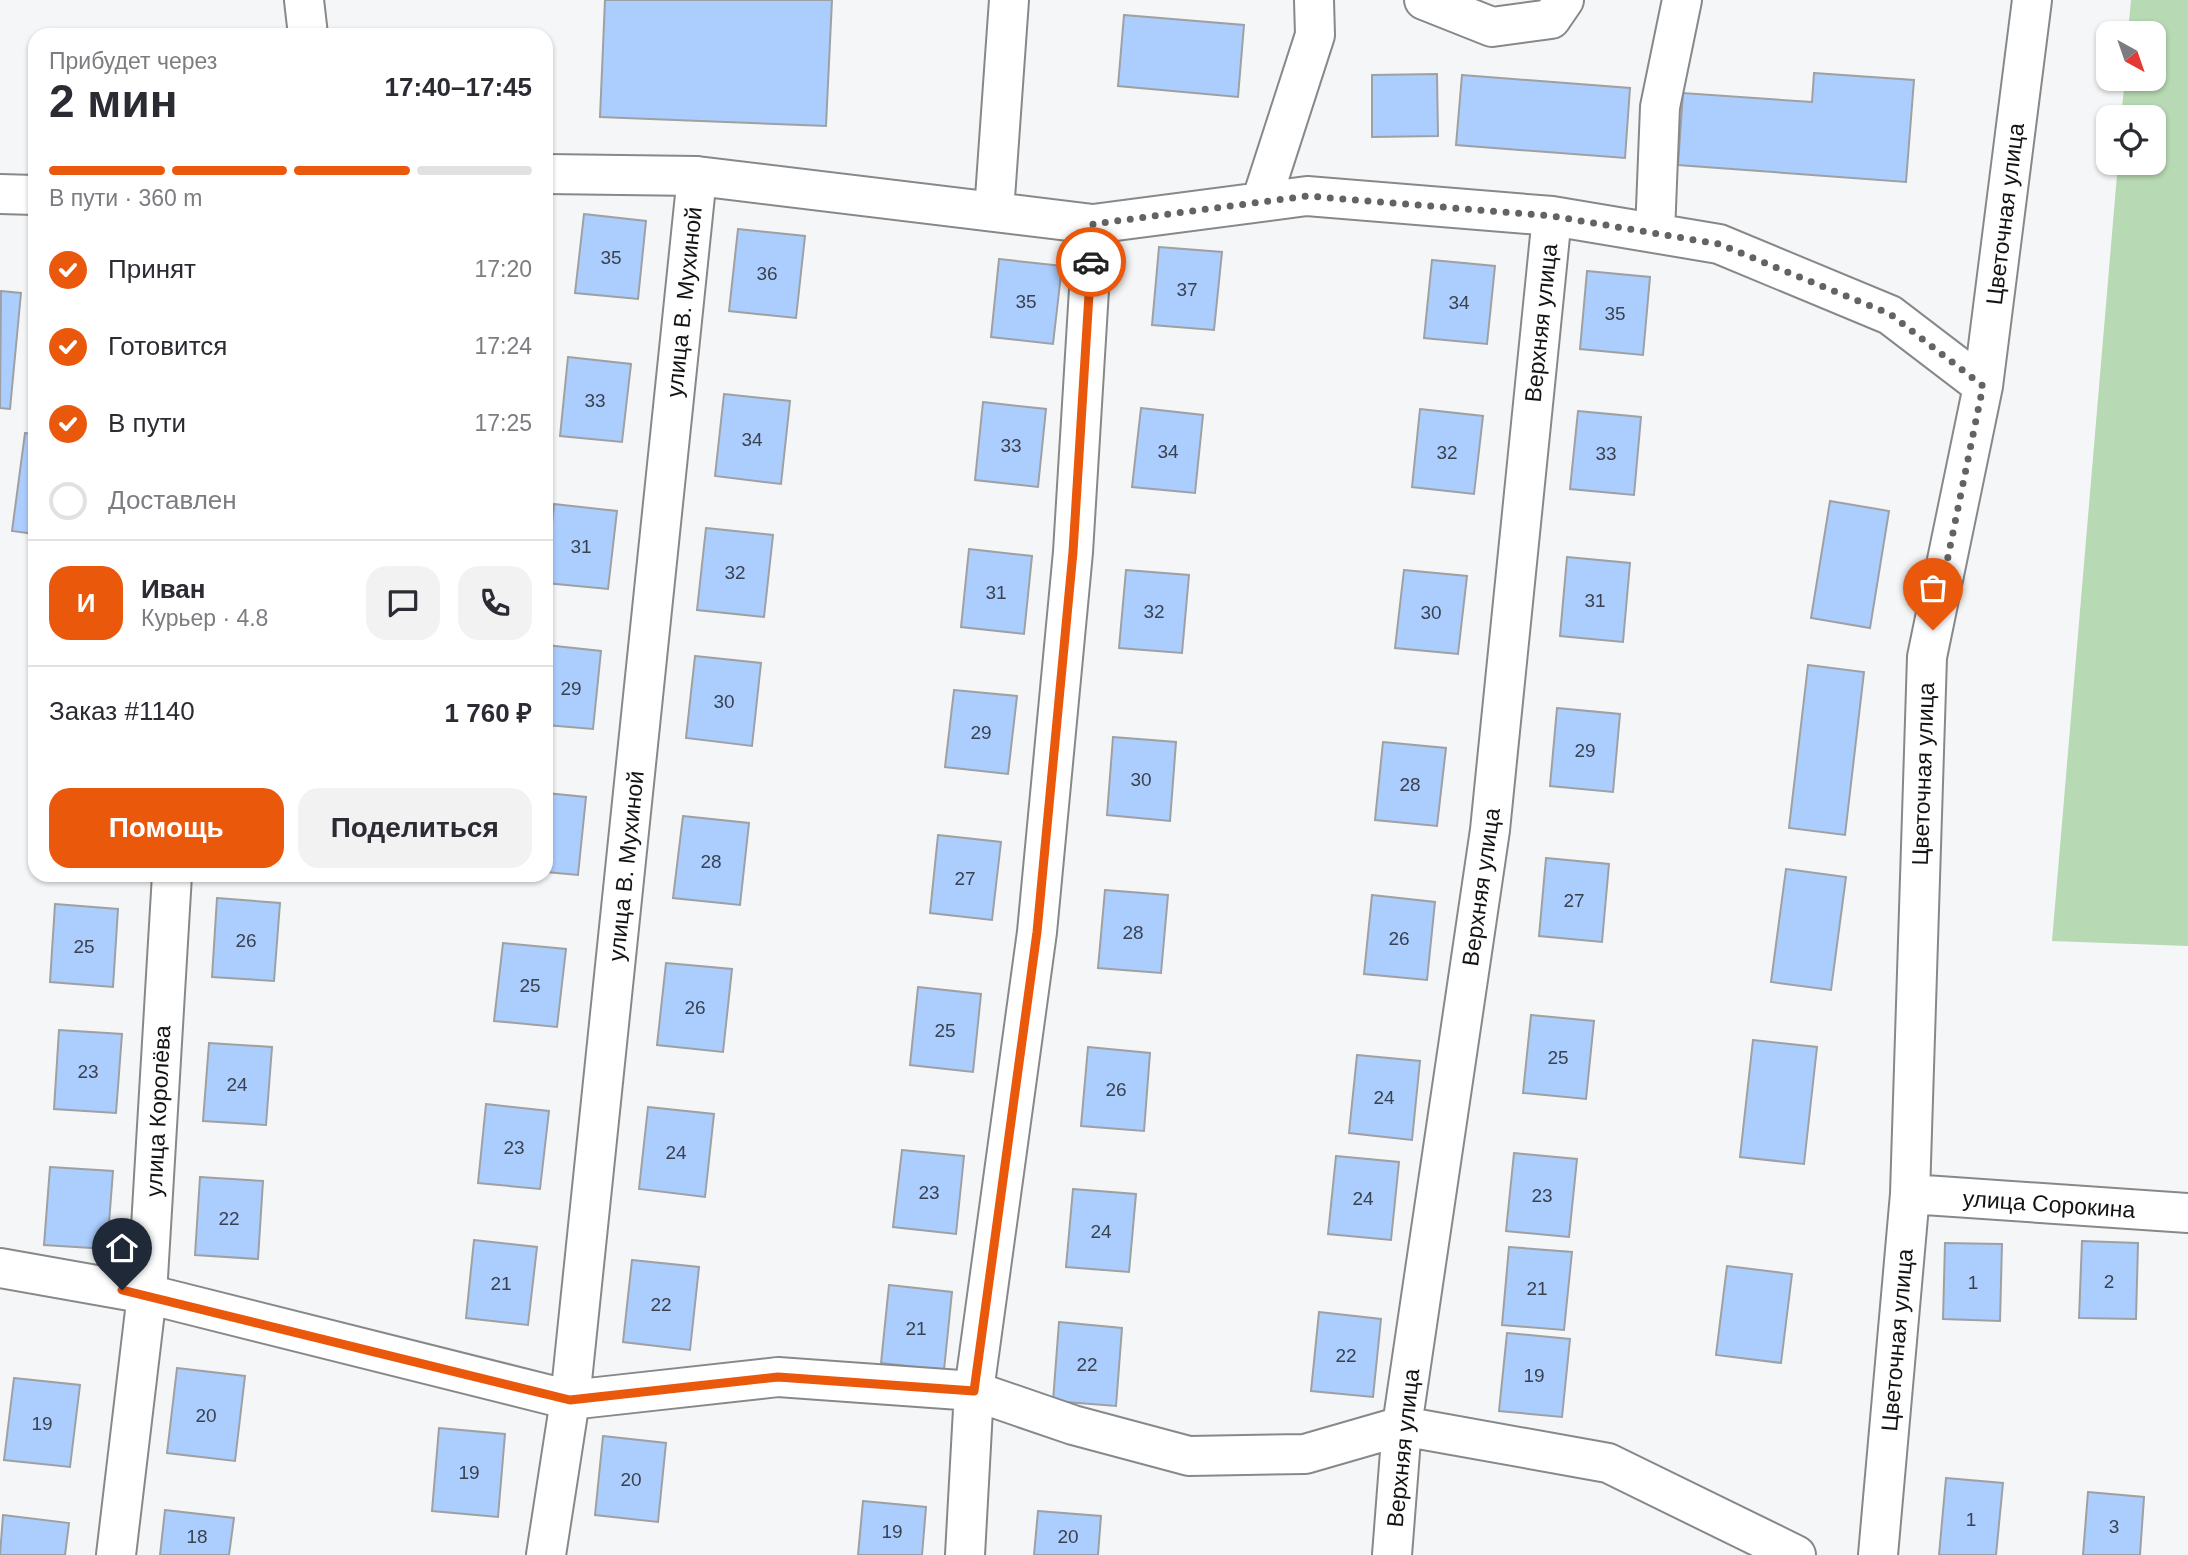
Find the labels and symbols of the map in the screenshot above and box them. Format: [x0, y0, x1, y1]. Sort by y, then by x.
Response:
north arrow [2096, 21, 2166, 91]
street label: Цветочная улица [1981, 121, 2029, 306]
street label: улица В. Мухиной [661, 205, 707, 399]
courier [1056, 227, 1126, 297]
street label: Верхняя улица [1520, 242, 1562, 404]
house number: 35 [600, 247, 622, 268]
house number: 36 [756, 263, 778, 284]
house number: 37 [1176, 279, 1198, 300]
house number: 35 [1015, 291, 1037, 312]
house number: 34 [1448, 292, 1470, 313]
house number: 35 [1604, 303, 1626, 324]
house number: 33 [584, 390, 606, 411]
house number: 34 [741, 429, 763, 450]
house number: 33 [1000, 435, 1022, 456]
house number: 34 [1157, 441, 1179, 462]
house number: 32 [1436, 442, 1458, 463]
house number: 33 [1595, 443, 1617, 464]
house number: 31 [570, 536, 592, 557]
pin [1903, 558, 1963, 630]
house number: 32 [724, 562, 746, 583]
house number: 31 [985, 582, 1007, 603]
house number: 31 [1584, 590, 1606, 611]
house number: 32 [1143, 601, 1165, 622]
house number: 30 [1420, 602, 1442, 623]
house number: 29 [560, 678, 582, 699]
street label: Цветочная улица [1907, 682, 1939, 866]
house number: 30 [713, 691, 735, 712]
house number: 29 [970, 722, 992, 743]
house number: 29 [1574, 740, 1596, 761]
street label: улица В. Мухиной [603, 769, 649, 963]
house number: 30 [1130, 769, 1152, 790]
house number: 28 [1399, 774, 1421, 795]
street label: Верхняя улица [1457, 806, 1505, 968]
house number: 28 [700, 851, 722, 872]
house number: 27 [954, 868, 976, 889]
house number: 27 [1563, 890, 1585, 911]
house number: 28 [1122, 922, 1144, 943]
house number: 26 [1388, 928, 1410, 949]
house number: 26 [235, 930, 257, 951]
house number: 25 [73, 936, 95, 957]
house number: 25 [519, 975, 541, 996]
house number: 26 [684, 997, 706, 1018]
house number: 25 [934, 1020, 956, 1041]
street label: улица Королёва [141, 1024, 175, 1197]
house number: 25 [1547, 1047, 1569, 1068]
house number: 23 [77, 1061, 99, 1082]
house number: 24 [226, 1074, 248, 1095]
house number: 26 [1105, 1079, 1127, 1100]
house number: 24 [1373, 1087, 1395, 1108]
house number: 23 [503, 1137, 525, 1158]
house number: 24 [665, 1142, 687, 1163]
house number: 23 [918, 1182, 940, 1203]
house number: 23 [1531, 1185, 1553, 1206]
street label: улица Сорокина [1962, 1185, 2136, 1223]
house number: 24 [1352, 1188, 1374, 1209]
house number: 22 [218, 1208, 240, 1229]
pin [92, 1218, 152, 1290]
house number: 24 [1090, 1221, 1112, 1242]
street label: Цветочная улица [1876, 1247, 1918, 1432]
house number: 2 [2104, 1271, 2114, 1292]
house number: 1 [1968, 1272, 1978, 1293]
house number: 21 [490, 1273, 512, 1294]
house number: 21 [1526, 1278, 1548, 1299]
house number: 22 [650, 1294, 672, 1315]
house number: 21 [905, 1318, 927, 1339]
house number: 22 [1335, 1345, 1357, 1366]
house number: 22 [1076, 1354, 1098, 1375]
house number: 19 [1523, 1365, 1545, 1386]
street label: Верхняя улица [1382, 1367, 1424, 1529]
house number: 20 [195, 1405, 217, 1426]
house number: 19 [31, 1413, 53, 1434]
house number: 19 [458, 1462, 480, 1483]
house number: 20 [620, 1469, 642, 1490]
house number: 1 [1966, 1509, 1976, 1530]
house number: 3 [2109, 1516, 2119, 1537]
house number: 19 [881, 1521, 903, 1542]
house number: 18 [186, 1526, 208, 1547]
house number: 20 [1057, 1526, 1079, 1547]

